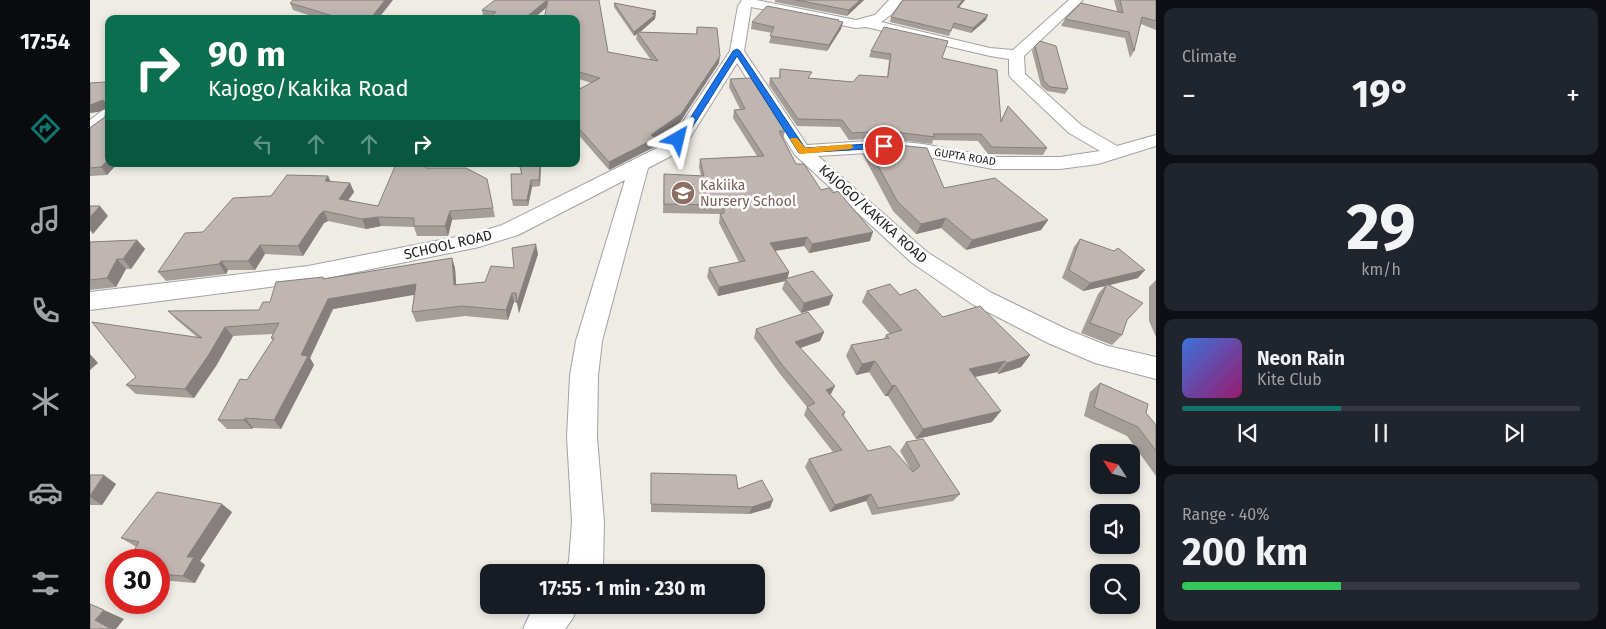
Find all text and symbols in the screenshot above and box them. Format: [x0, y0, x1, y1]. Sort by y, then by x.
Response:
text: 17:54 [20, 28, 70, 55]
text: 90 m [208, 33, 286, 75]
icon: right [125, 35, 190, 100]
text: Climate [1182, 47, 1237, 66]
text: 19° [1352, 71, 1410, 117]
text: Kajogo/Kakika Road [208, 75, 409, 102]
text: − [1182, 79, 1196, 112]
text: + [1566, 79, 1580, 112]
icon: directions [28, 111, 63, 146]
position arrow [651, 112, 703, 164]
pin [863, 125, 905, 167]
icon: left [249, 130, 277, 158]
icon: ahead [302, 130, 330, 158]
icon: ahead [355, 130, 383, 158]
icon: right [408, 130, 436, 158]
icon: arrive [870, 132, 898, 160]
street label: GUPTA ROAD [933, 146, 997, 168]
street label: KAJOGO/KAKIKA ROAD [815, 161, 931, 267]
place label: Kakiika Nursery School [700, 177, 796, 210]
school or university icon: Kakiika Nursery School [670, 180, 696, 206]
text: 29 [1346, 188, 1416, 266]
icon: music [28, 202, 63, 237]
street label: SCHOOL ROAD [402, 227, 494, 263]
text: km/h [1361, 260, 1401, 279]
icon: phone [28, 293, 63, 328]
text: Neon Rain [1257, 347, 1345, 370]
text: Kite Club [1257, 370, 1322, 389]
icon: climate [28, 384, 63, 419]
icon: previous [1234, 419, 1262, 447]
icon: pause [1367, 419, 1395, 447]
icon: next [1500, 419, 1528, 447]
north arrow [1090, 444, 1140, 494]
map controls [1090, 444, 1140, 614]
icon: car [28, 475, 63, 510]
button: sound [1090, 504, 1140, 554]
text: Range · 40% [1182, 505, 1269, 524]
text: 200 km [1182, 529, 1308, 575]
speed limit sign: 30 [105, 549, 170, 614]
button: search [1090, 564, 1140, 614]
icon: filters [28, 566, 63, 601]
text: 17:55 · 1 min · 230 m [539, 577, 706, 600]

